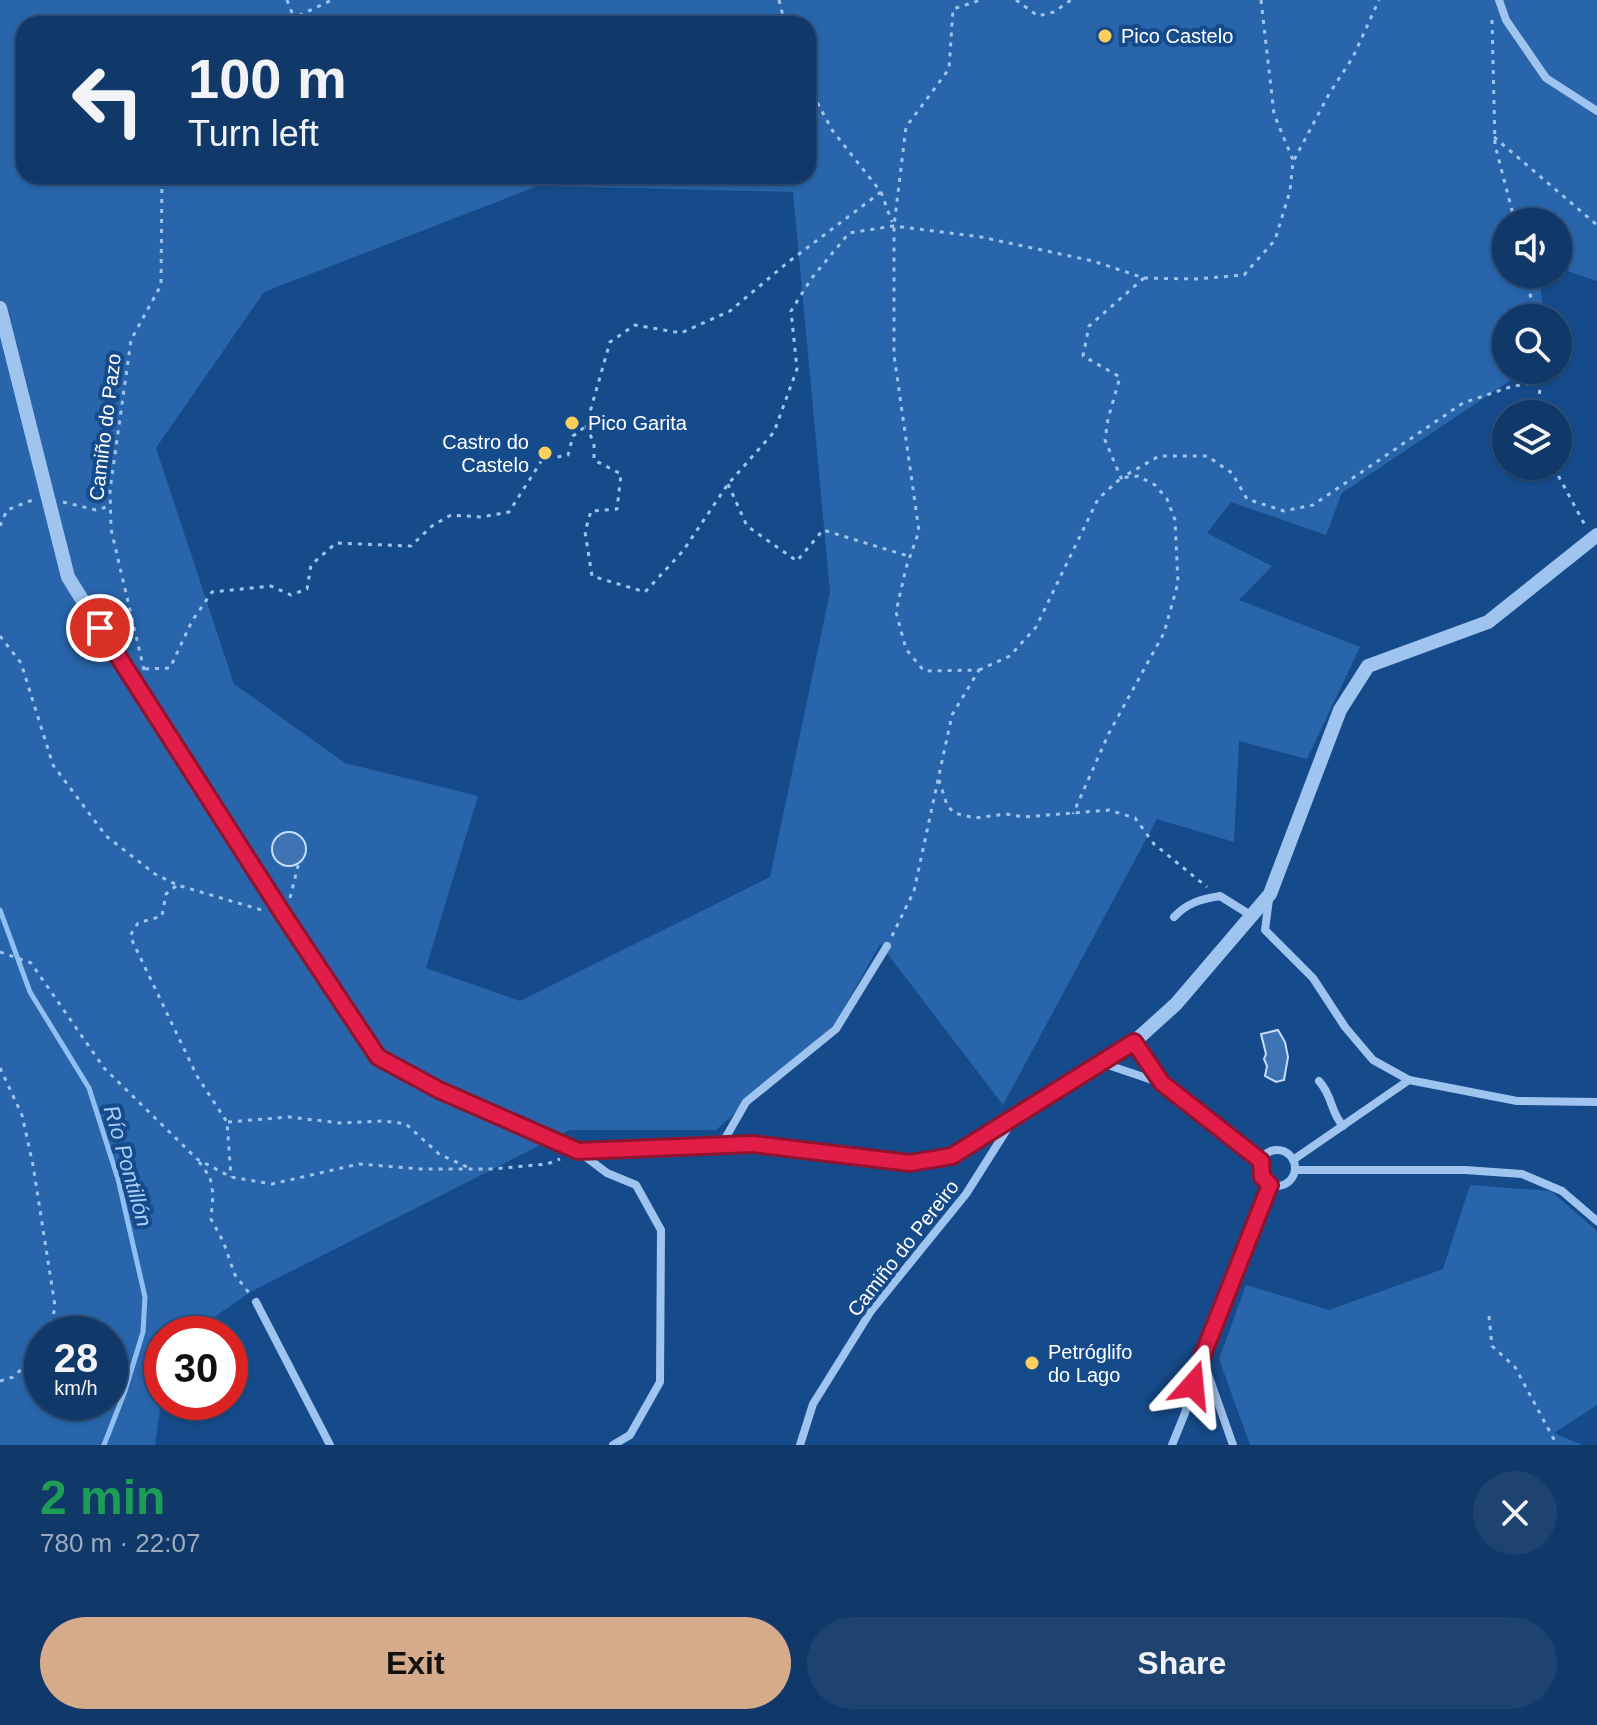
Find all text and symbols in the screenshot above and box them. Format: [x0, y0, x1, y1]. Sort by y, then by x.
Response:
place label: Pico Castelo [1121, 25, 1233, 47]
marker: Pico Castelo [1096, 27, 1114, 45]
text: 100 m [188, 47, 347, 110]
icon: left [56, 48, 160, 152]
text: Turn left [188, 113, 319, 154]
map controls [1492, 208, 1572, 480]
button: sound [1492, 208, 1572, 288]
button: search [1492, 304, 1572, 384]
street label: Camiño do Pazo [85, 352, 125, 502]
button: layers [1492, 400, 1572, 480]
place label: Pico Garita [588, 412, 688, 434]
marker: Pico Garita [563, 414, 581, 432]
place label: Castro do Castelo [442, 431, 529, 476]
marker: Castro do Castelo [536, 444, 554, 462]
pin [66, 594, 134, 662]
icon: arrive [78, 606, 122, 650]
water label: Río Pontillón [99, 1103, 157, 1229]
street label: Camiño do Pereiro [843, 1176, 963, 1320]
speed limit sign: 30 [144, 1316, 248, 1420]
text: 28 [54, 1336, 98, 1380]
place label: Petróglifo do Lago [1048, 1341, 1133, 1386]
position arrow [1151, 1343, 1235, 1427]
marker: Petróglifo do Lago [1023, 1354, 1041, 1372]
text: km/h [54, 1377, 98, 1399]
text: 2 min [40, 1471, 165, 1524]
button: close [1473, 1471, 1557, 1555]
text: 780 m · 22:07 [40, 1528, 200, 1558]
button: Exit [40, 1617, 791, 1709]
button: Share [807, 1617, 1557, 1709]

